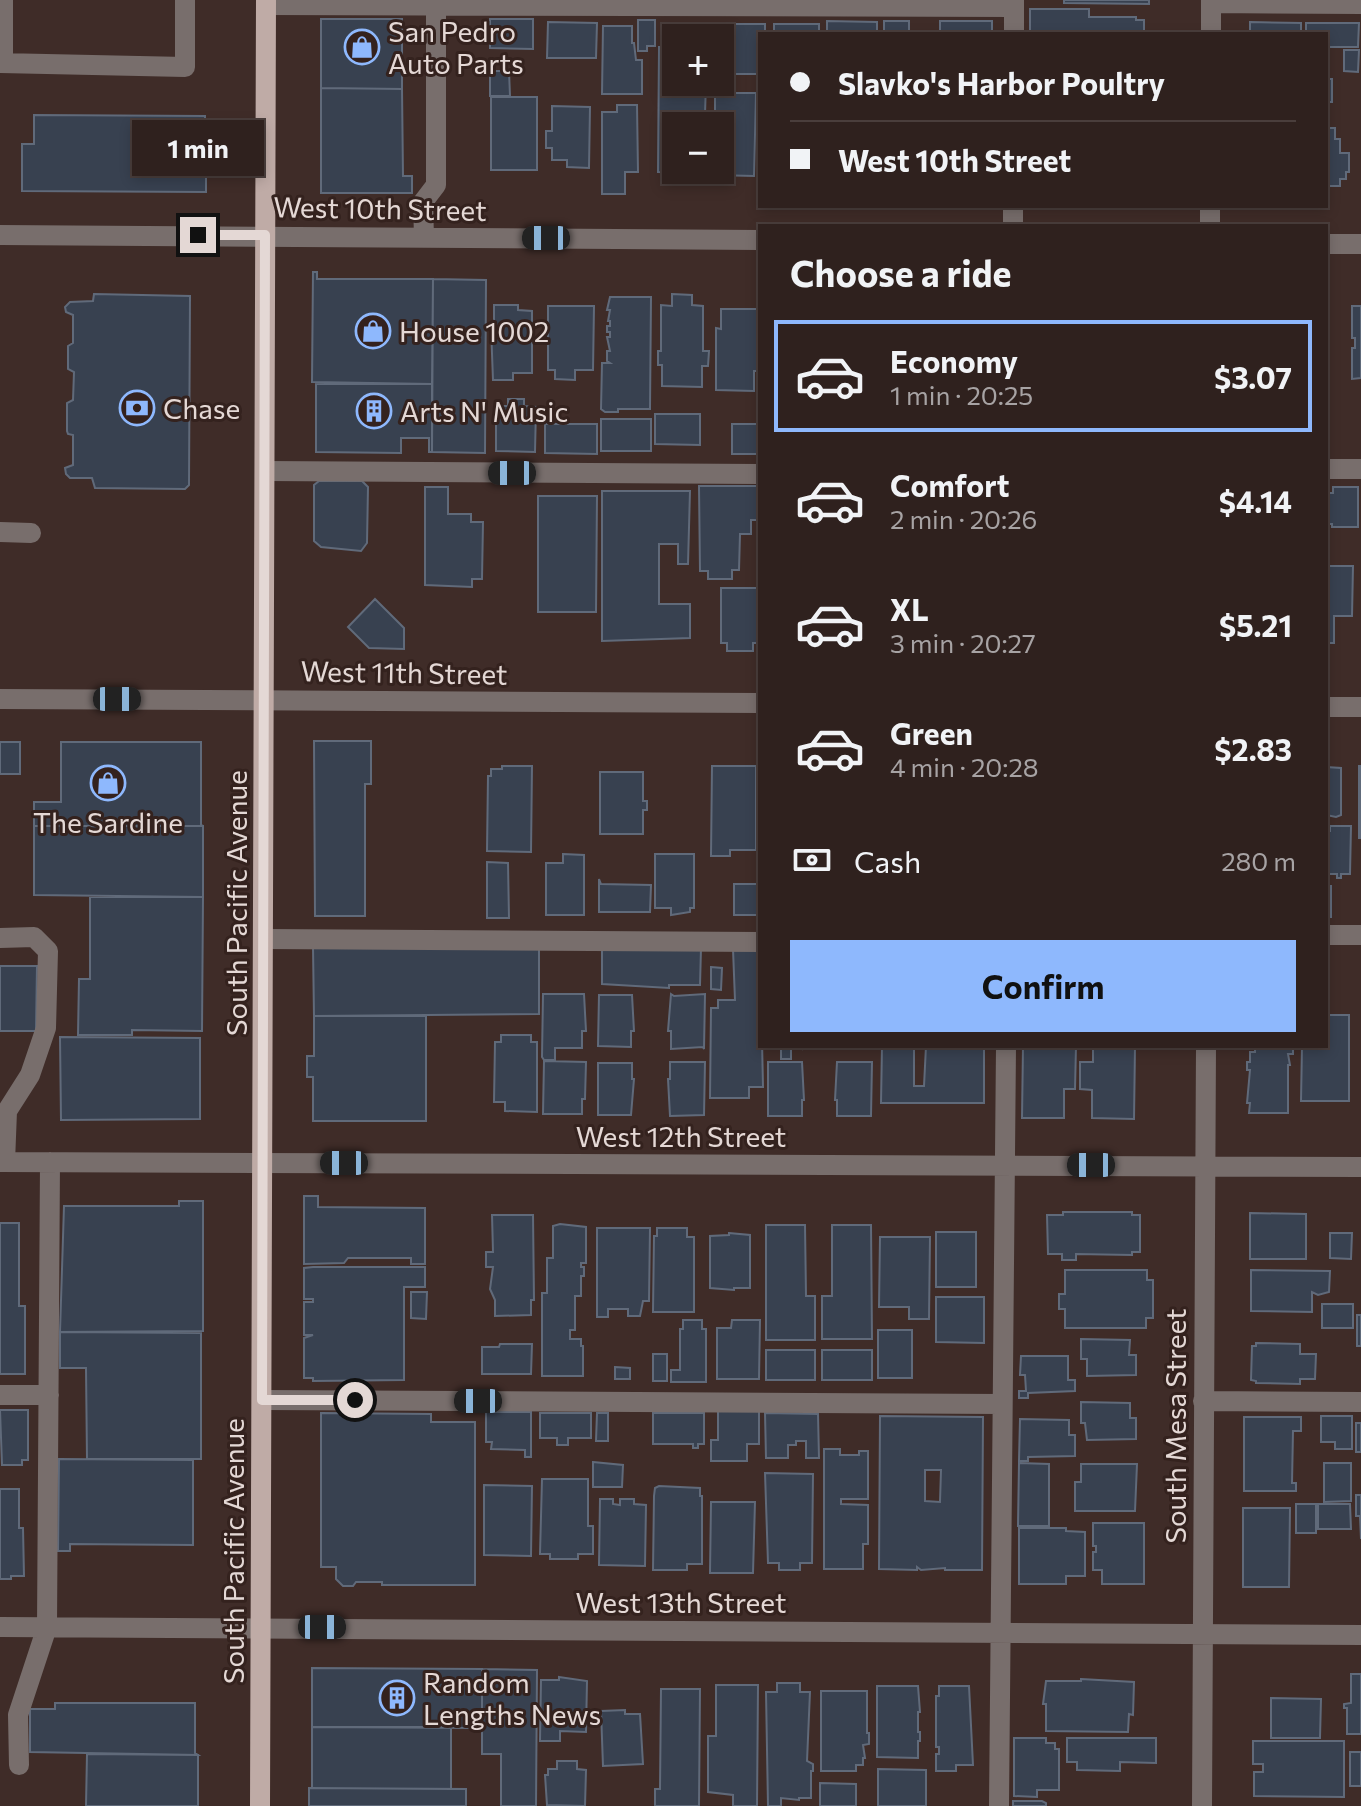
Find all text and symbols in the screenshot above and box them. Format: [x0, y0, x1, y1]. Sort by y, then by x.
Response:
place label: San Pedro Auto Parts [388, 14, 524, 80]
map controls [662, 24, 734, 184]
button: + [662, 24, 734, 96]
shop icon: San Pedro Auto Parts [343, 28, 381, 66]
text: Slavko's Harbor Poultry [838, 64, 1165, 101]
button: − [662, 112, 734, 184]
callout: 1 min [132, 119, 264, 175]
text: 1 min [167, 132, 229, 163]
text: West 10th Street [838, 141, 1071, 178]
street label: West 10th Street [273, 189, 487, 227]
route end [180, 217, 216, 253]
car [522, 226, 570, 250]
text: Choose a ride [790, 250, 1011, 294]
shop icon: House 1002 [354, 312, 392, 350]
place label: House 1002 [399, 314, 549, 348]
icon: car [794, 340, 866, 412]
text: Economy [890, 342, 1018, 379]
text: $3.07 [1214, 358, 1292, 395]
text: 1 min · 20:25 [890, 379, 1033, 410]
bank icon: Chase [118, 389, 156, 427]
place label: Chase [163, 391, 240, 425]
building icon: Arts N' Music [355, 392, 393, 430]
place label: Arts N' Music [400, 394, 568, 428]
car [488, 461, 536, 485]
icon: car [794, 464, 866, 536]
text: Comfort [890, 466, 1009, 503]
text: $4.14 [1219, 482, 1292, 519]
text: 2 min · 20:26 [890, 503, 1037, 534]
icon: car [794, 588, 866, 660]
text: XL [890, 590, 929, 627]
text: $5.21 [1219, 606, 1292, 643]
text: 3 min · 20:27 [890, 627, 1036, 658]
street label: West 11th Street [300, 653, 508, 691]
car [93, 687, 141, 711]
icon: car [794, 712, 866, 784]
text: Green [890, 714, 973, 751]
text: $2.83 [1214, 730, 1292, 767]
text: 4 min · 20:28 [890, 751, 1039, 782]
shop icon: The Sardine [89, 764, 127, 802]
street label: South Pacific Avenue [219, 770, 253, 1036]
place label: The Sardine [33, 805, 183, 839]
icon: cash [790, 838, 834, 882]
text: Cash [854, 842, 921, 879]
text: 280 m [1221, 845, 1296, 876]
button: Confirm [790, 940, 1296, 1032]
street label: West 12th Street [576, 1119, 786, 1153]
car [320, 1151, 368, 1175]
car [1067, 1153, 1115, 1177]
street label: South Mesa Street [1158, 1308, 1192, 1544]
route start [337, 1382, 373, 1418]
car [454, 1389, 502, 1413]
street label: South Pacific Avenue [216, 1418, 250, 1684]
street label: West 13th Street [576, 1585, 786, 1619]
car [298, 1615, 346, 1639]
place label: Random Lengths News [423, 1665, 601, 1731]
building icon: Random Lengths News [378, 1679, 416, 1717]

